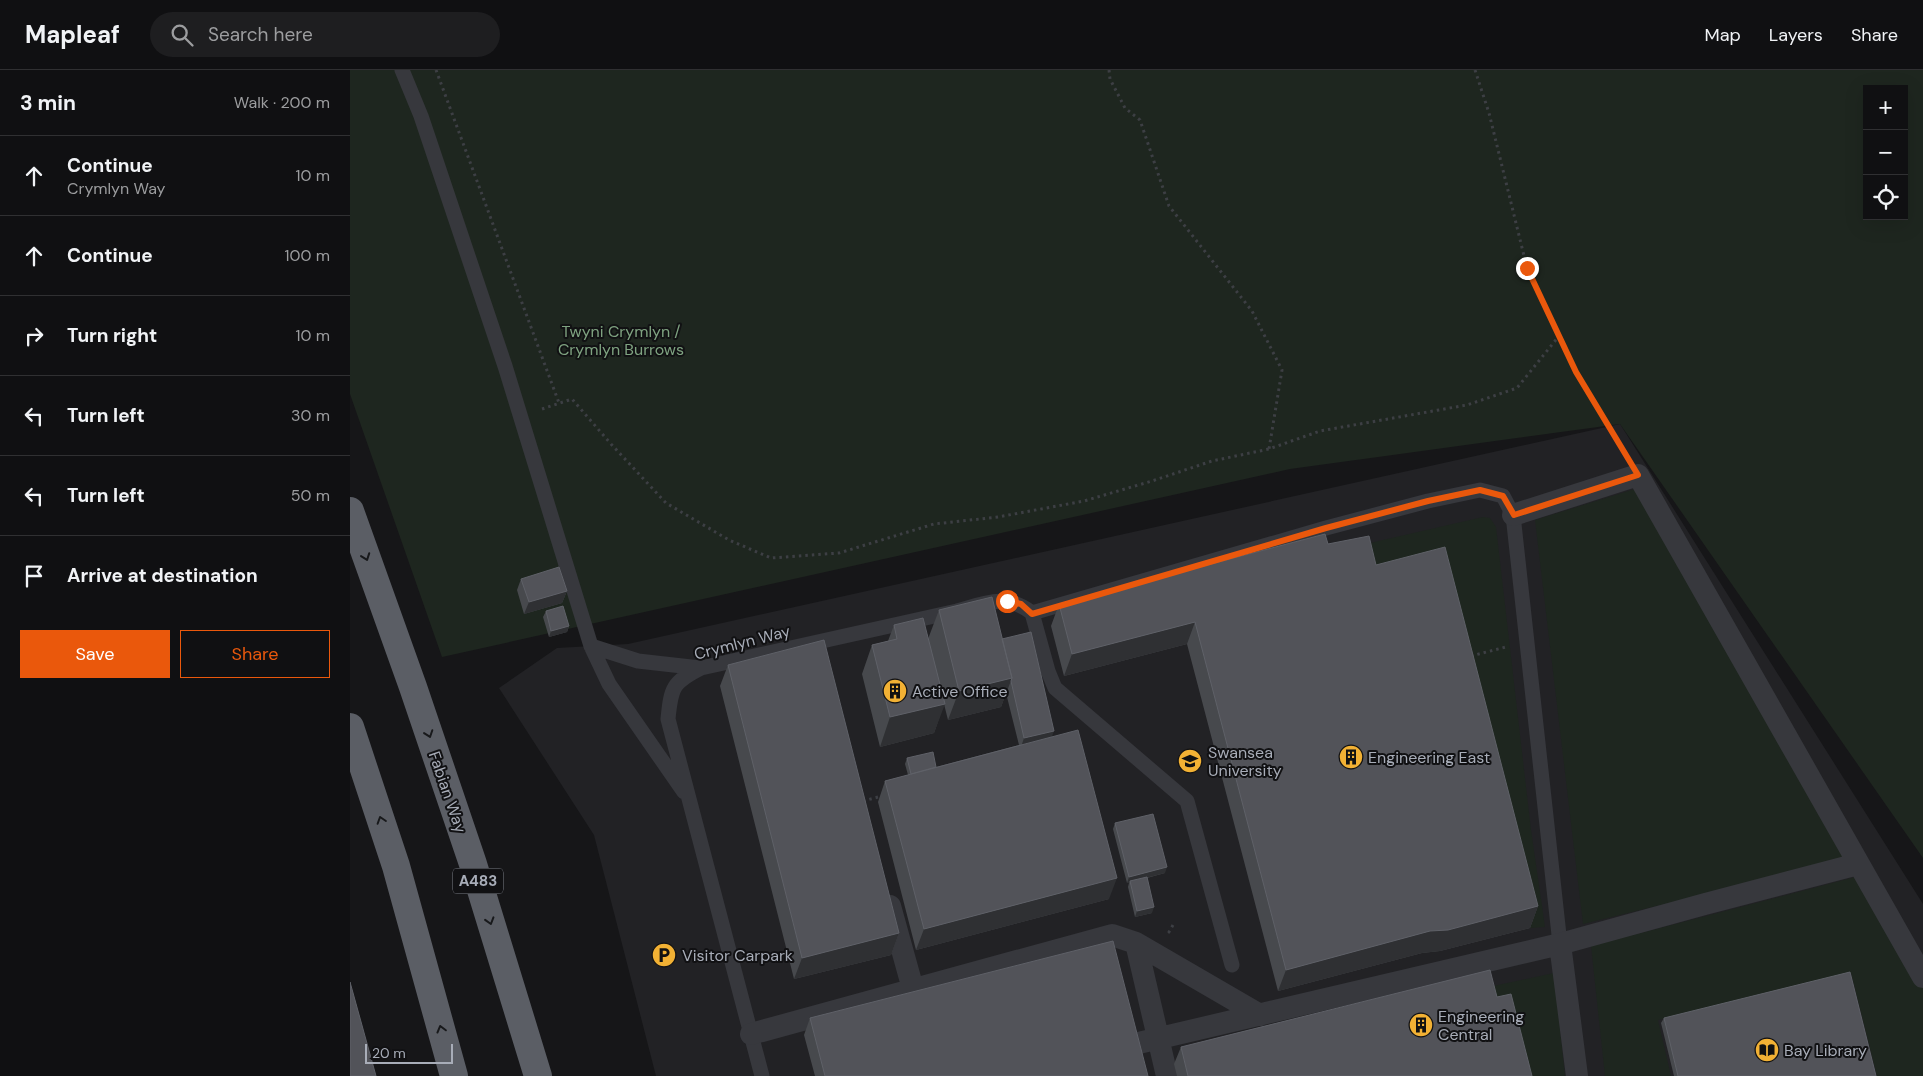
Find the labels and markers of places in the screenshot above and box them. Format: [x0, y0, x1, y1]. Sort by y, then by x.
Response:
building icon: Active Office [882, 678, 908, 704]
place label: Active Office [912, 681, 1008, 702]
place label: Swansea University [1208, 742, 1282, 781]
building icon: Engineering East [1338, 744, 1364, 770]
place label: Engineering East [1368, 747, 1490, 768]
school or university icon: Swansea University [1177, 748, 1203, 774]
parking icon: Visitor Carpark [651, 942, 677, 968]
place label: Visitor Carpark [682, 945, 793, 966]
place label: Engineering Central [1438, 1006, 1524, 1045]
building icon: Engineering Central [1408, 1012, 1434, 1038]
library icon: Bay Library [1754, 1037, 1780, 1063]
place label: Bay Library [1784, 1040, 1867, 1061]

